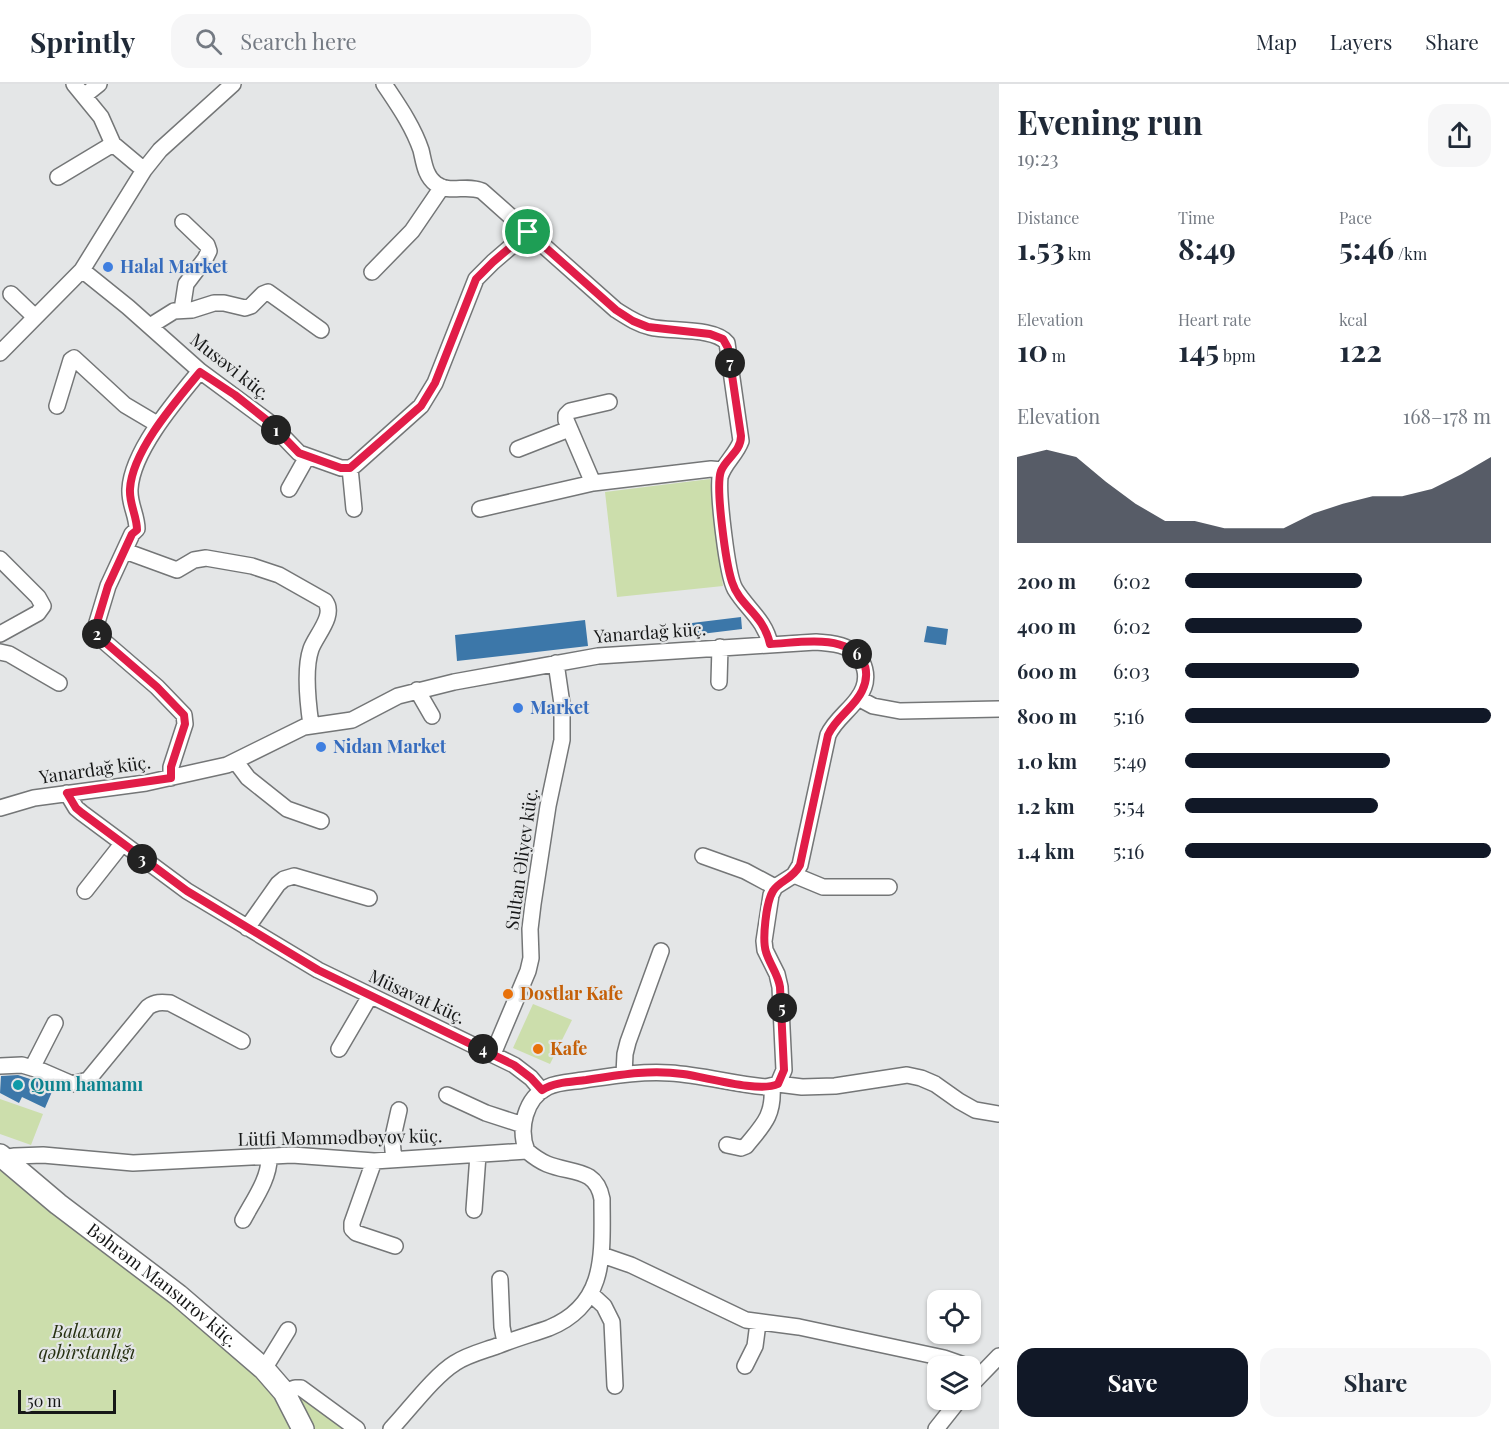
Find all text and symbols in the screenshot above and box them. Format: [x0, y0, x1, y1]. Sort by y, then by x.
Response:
search box [171, 14, 591, 68]
text: Sprintly [30, 23, 135, 60]
icon: search [192, 25, 225, 58]
text: Search here [240, 26, 357, 56]
text: Map [1256, 27, 1297, 55]
text: Layers [1330, 27, 1392, 55]
text: Share [1425, 27, 1479, 55]
text: Evening run [1017, 99, 1203, 143]
button: share [1428, 104, 1491, 167]
text: 19:23 [1017, 144, 1059, 171]
pin [502, 206, 553, 257]
text: Distance [1017, 207, 1079, 228]
text: Time [1178, 207, 1215, 228]
text: Pace [1339, 207, 1372, 228]
icon: arrive [511, 215, 544, 248]
text: 1.53 [1017, 228, 1065, 268]
text: 8:49 [1178, 228, 1236, 268]
text: 5:46 [1339, 228, 1394, 268]
text: km [1065, 243, 1091, 264]
text: /km [1394, 243, 1427, 264]
place label: Halal Market [120, 254, 228, 278]
marker: Halal Market [101, 260, 115, 274]
text: Elevation [1017, 309, 1084, 330]
text: Heart rate [1178, 309, 1251, 330]
text: kcal [1339, 309, 1368, 330]
street label: Musəvi küç. [186, 327, 276, 405]
text: 10 [1017, 330, 1048, 370]
text: 145 [1178, 330, 1219, 370]
text: 122 [1339, 330, 1382, 370]
text: m [1048, 345, 1066, 366]
text: bpm [1219, 345, 1256, 366]
pin: 7 [715, 348, 745, 378]
text: 7 [726, 352, 734, 373]
text: Elevation [1017, 402, 1100, 429]
text: 168–178 m [1403, 402, 1491, 429]
pin: 1 [261, 415, 291, 445]
text: 1 [273, 419, 279, 440]
text: 200 m [1017, 567, 1076, 594]
text: 6:02 [1113, 567, 1150, 594]
text: 400 m [1017, 612, 1076, 639]
text: 6:02 [1113, 612, 1150, 639]
street label: Yanardağ küç. [592, 616, 707, 648]
pin: 2 [82, 619, 112, 649]
text: 2 [93, 623, 101, 644]
pin: 6 [842, 639, 872, 669]
text: 6 [853, 643, 861, 664]
text: 600 m [1017, 657, 1077, 684]
text: 6:03 [1113, 657, 1150, 684]
place label: Market [530, 695, 590, 719]
marker: Market [511, 701, 525, 715]
text: 800 m [1017, 702, 1077, 729]
text: 5:16 [1113, 702, 1144, 729]
place label: Nidan Market [333, 734, 447, 758]
marker: Nidan Market [314, 740, 328, 754]
text: 1.0 km [1017, 747, 1077, 774]
text: 5:49 [1113, 747, 1147, 774]
street label: Yanardağ küç. [37, 749, 152, 789]
street label: Sultan Əliyev küç. [499, 786, 543, 931]
text: 1.2 km [1017, 792, 1075, 819]
text: 5:54 [1113, 792, 1145, 819]
text: 1.4 km [1017, 837, 1075, 864]
text: 5:16 [1113, 837, 1144, 864]
pin: 3 [127, 844, 157, 874]
text: 3 [138, 848, 146, 869]
street label: Müsavat küç. [365, 963, 470, 1029]
place label: Dostlar Kafe [520, 981, 623, 1005]
marker: Dostlar Kafe [501, 987, 515, 1001]
pin: 5 [767, 993, 797, 1023]
text: 5 [778, 997, 786, 1018]
pin: 4 [468, 1034, 498, 1064]
place label: Kafe [550, 1036, 587, 1060]
text: 4 [479, 1038, 487, 1059]
marker: Kafe [531, 1042, 545, 1056]
place label: Qum hamamı [30, 1072, 144, 1096]
marker: Qum hamamı [11, 1078, 25, 1092]
street label: Lütfi Məmmədbəyov küç. [237, 1123, 443, 1151]
street label: Bəhrəm Mansurov küç. [82, 1217, 243, 1352]
map controls [927, 1290, 981, 1410]
button: locate [927, 1290, 981, 1344]
park label: Balaxanı qəbirstanlığı [39, 1319, 135, 1364]
button: Save [1017, 1348, 1248, 1417]
button: Share [1260, 1348, 1491, 1417]
button: layers [927, 1356, 981, 1410]
scale bar [18, 1387, 116, 1414]
text: 50 m [27, 1390, 61, 1411]

